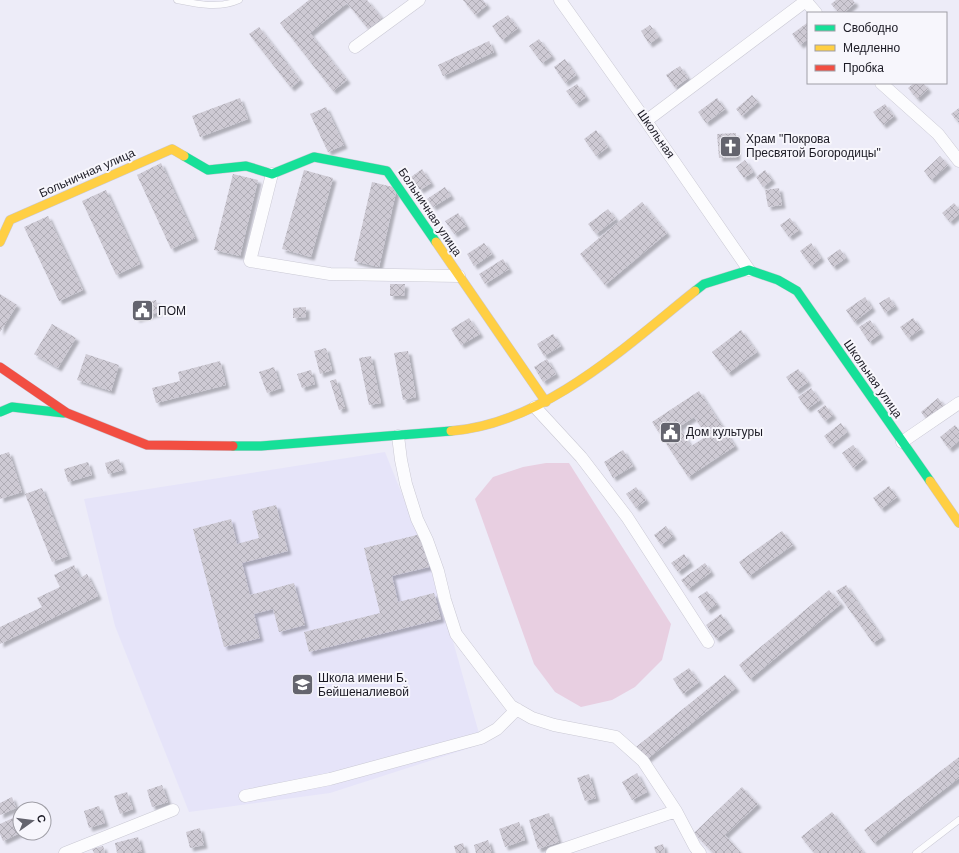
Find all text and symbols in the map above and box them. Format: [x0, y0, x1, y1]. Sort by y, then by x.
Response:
legend [807, 12, 947, 84]
text: Свободно [843, 21, 898, 35]
text: Медленно [843, 41, 900, 55]
text: Пробка [843, 61, 884, 75]
street label: Школьная [634, 107, 678, 161]
place label: Храм "Покрова Пресвятой Богородицы" [746, 132, 881, 160]
church icon: Храм "Покрова Пресвятой Богородицы" [717, 133, 743, 159]
street label: Больничная улица [37, 145, 137, 200]
street label: Больничная улица [395, 165, 465, 259]
public building icon: ПОМ [129, 298, 155, 324]
place label: ПОМ [158, 304, 186, 318]
street label: Школьная улица [841, 337, 905, 421]
public building icon: Дом культуры [657, 419, 683, 445]
place label: Дом культуры [686, 425, 763, 439]
place label: Школа имени Б. Бейшеналиевой [318, 671, 409, 699]
school or university icon: Школа имени Б. Бейшеналиевой [289, 672, 315, 698]
north arrow [12, 801, 52, 841]
text: С [35, 813, 48, 824]

